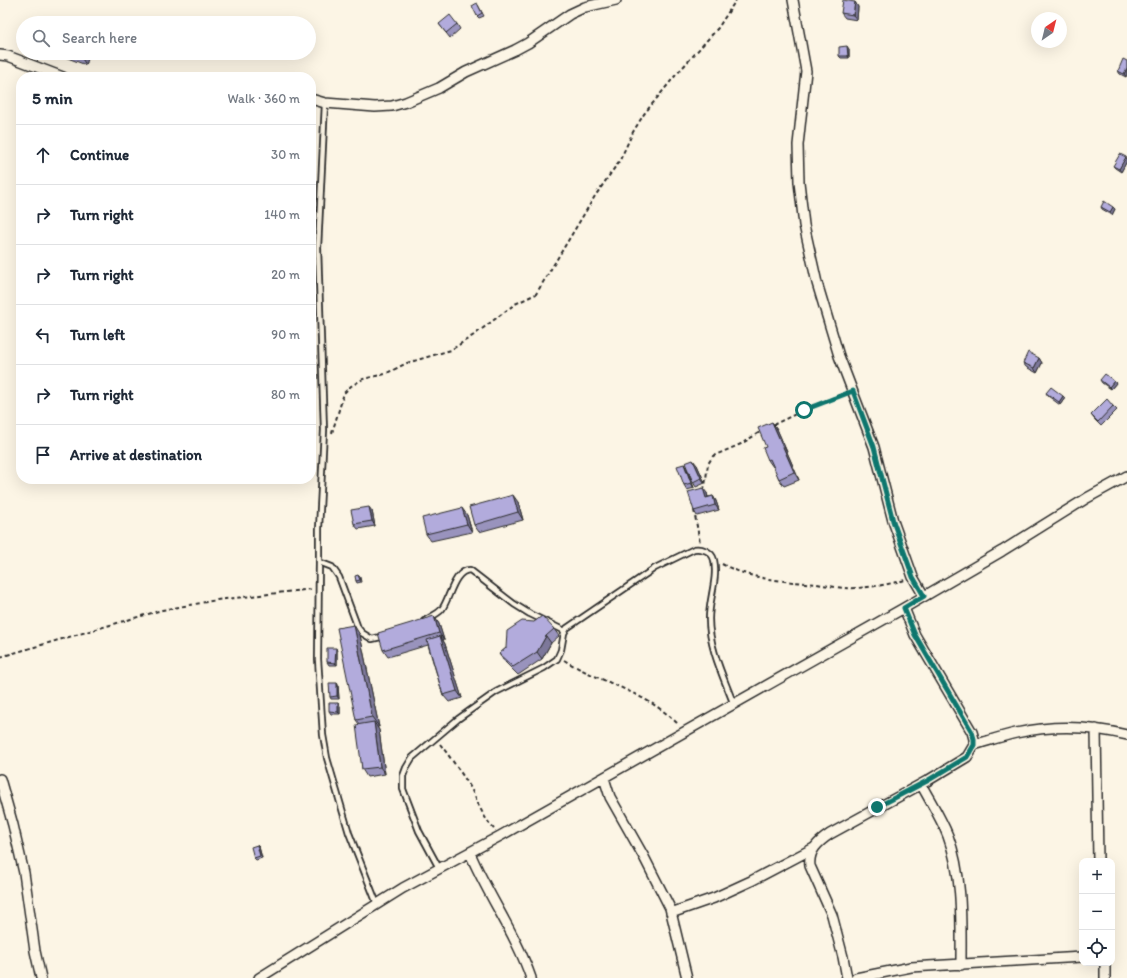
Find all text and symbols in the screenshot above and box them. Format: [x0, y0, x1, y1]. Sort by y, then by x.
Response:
north arrow [1031, 12, 1067, 48]
search box [16, 16, 316, 60]
icon: search [30, 27, 52, 49]
text: Search here [62, 29, 137, 47]
text: 5 min [32, 88, 72, 108]
text: Walk · 360 m [227, 91, 300, 106]
icon: ahead [32, 144, 54, 166]
text: Continue [70, 146, 129, 164]
text: 30 m [271, 147, 300, 162]
icon: right [32, 204, 54, 226]
text: Turn right [70, 206, 134, 224]
text: 140 m [264, 207, 300, 222]
icon: right [32, 264, 54, 286]
text: Turn right [70, 266, 134, 284]
text: 20 m [271, 267, 300, 282]
icon: left [32, 324, 54, 346]
text: Turn left [70, 326, 125, 344]
text: 90 m [271, 327, 300, 342]
icon: right [32, 384, 54, 406]
text: Turn right [70, 386, 134, 404]
text: 80 m [271, 387, 300, 402]
route start [795, 401, 813, 419]
icon: arrive [32, 444, 54, 466]
text: Arrive at destination [70, 446, 202, 464]
route end [868, 798, 886, 816]
map controls [1079, 858, 1115, 966]
button: + [1079, 858, 1115, 894]
button: − [1079, 894, 1115, 930]
button: locate [1079, 930, 1115, 966]

